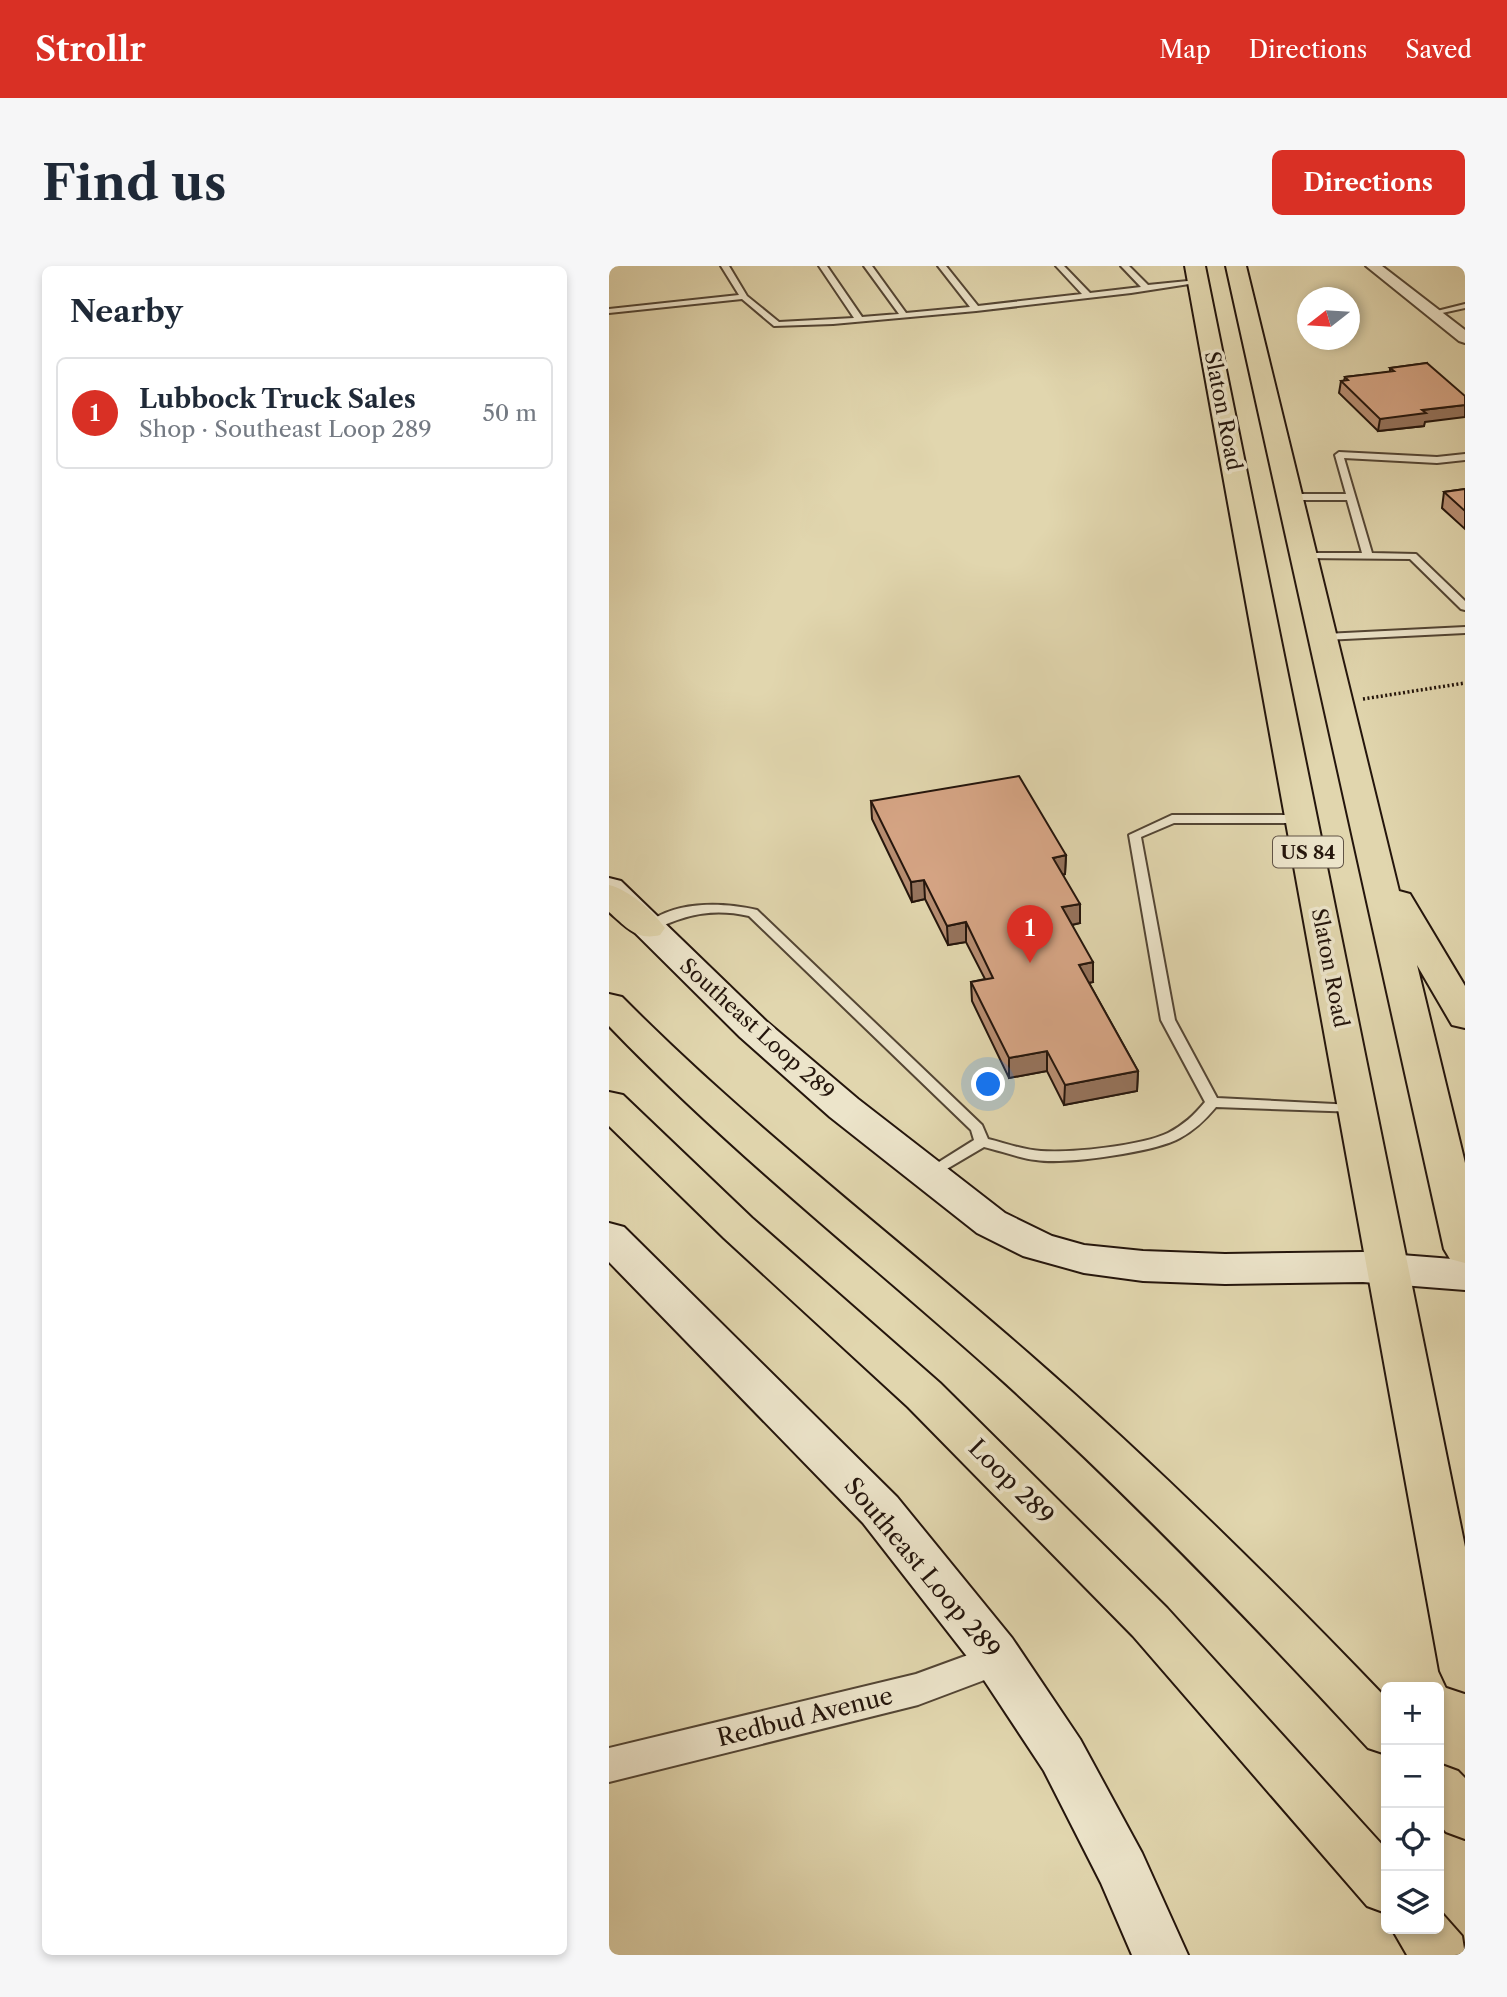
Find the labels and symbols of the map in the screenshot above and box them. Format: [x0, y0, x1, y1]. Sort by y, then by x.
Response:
north arrow [1297, 287, 1360, 350]
street label: Slaton Road [1200, 349, 1247, 473]
road number: US 84 [1273, 836, 1343, 867]
pin: 1 [1007, 905, 1053, 963]
street label: Slaton Road [1307, 906, 1354, 1030]
street label: Southeast Loop 289 [675, 953, 840, 1104]
your location [971, 1067, 1005, 1101]
street label: Loop 289 [963, 1433, 1060, 1530]
street label: Southeast Loop 289 [838, 1471, 1006, 1664]
street label: Redbud Avenue [714, 1681, 896, 1752]

